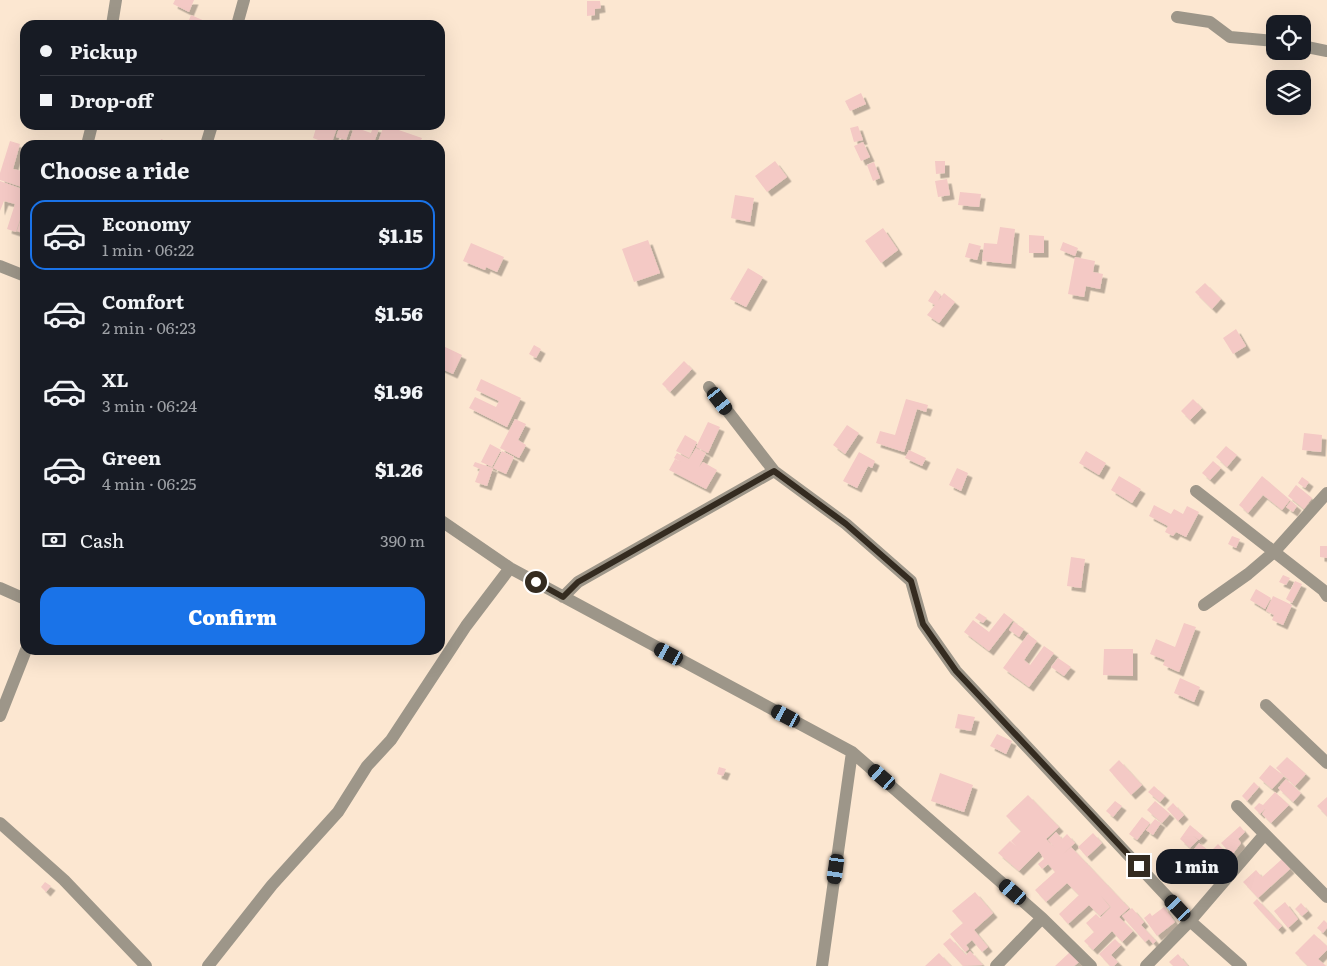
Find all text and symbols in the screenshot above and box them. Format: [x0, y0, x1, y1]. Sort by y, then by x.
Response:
map controls [1266, 15, 1311, 115]
button: locate [1266, 15, 1311, 60]
text: Pickup [70, 37, 138, 65]
button: layers [1266, 70, 1311, 115]
text: Drop-off [70, 86, 153, 114]
text: Choose a ride [40, 153, 189, 186]
text: Economy [102, 209, 191, 237]
icon: car [42, 213, 87, 258]
text: $1.15 [378, 221, 423, 249]
text: 1 min · 06:22 [102, 237, 194, 261]
text: Comfort [102, 287, 184, 315]
icon: car [42, 291, 87, 336]
text: $1.56 [375, 299, 423, 327]
text: 2 min · 06:23 [102, 315, 196, 339]
text: XL [102, 365, 129, 393]
icon: car [42, 369, 87, 414]
text: $1.96 [374, 377, 423, 405]
car [704, 385, 735, 417]
text: 3 min · 06:24 [102, 393, 197, 417]
text: Green [102, 443, 161, 471]
icon: car [42, 447, 87, 492]
text: $1.26 [375, 455, 423, 483]
text: 4 min · 06:25 [102, 471, 196, 495]
icon: cash [40, 526, 68, 554]
text: Cash [80, 526, 124, 554]
text: 390 m [380, 528, 425, 552]
route start [525, 571, 547, 593]
button: Confirm [40, 587, 425, 645]
car [652, 640, 685, 668]
car [769, 702, 802, 730]
car [865, 761, 898, 793]
callout: 1 min [1156, 848, 1239, 884]
car [826, 853, 845, 885]
text: 1 min [1175, 854, 1219, 878]
route end [1128, 855, 1150, 877]
car [996, 876, 1029, 908]
car [1162, 892, 1193, 924]

